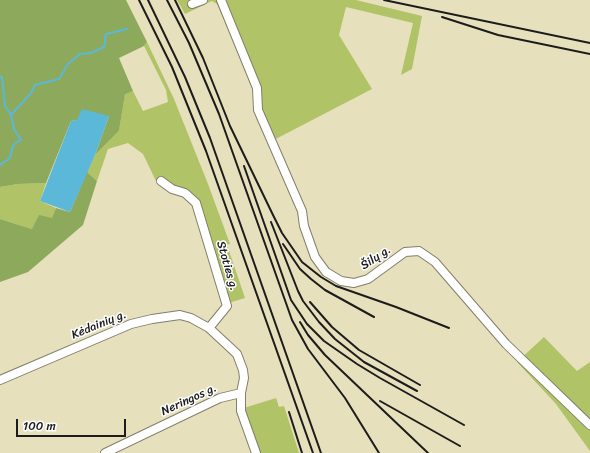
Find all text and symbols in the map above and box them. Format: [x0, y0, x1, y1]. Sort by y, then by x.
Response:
street label: Stoties g. [213, 240, 241, 292]
street label: Šilų g. [358, 243, 394, 273]
street label: Kėdainių g. [69, 307, 129, 343]
street label: Neringos g. [159, 381, 219, 419]
scale bar [18, 411, 128, 437]
text: 100 m [23, 415, 56, 437]

